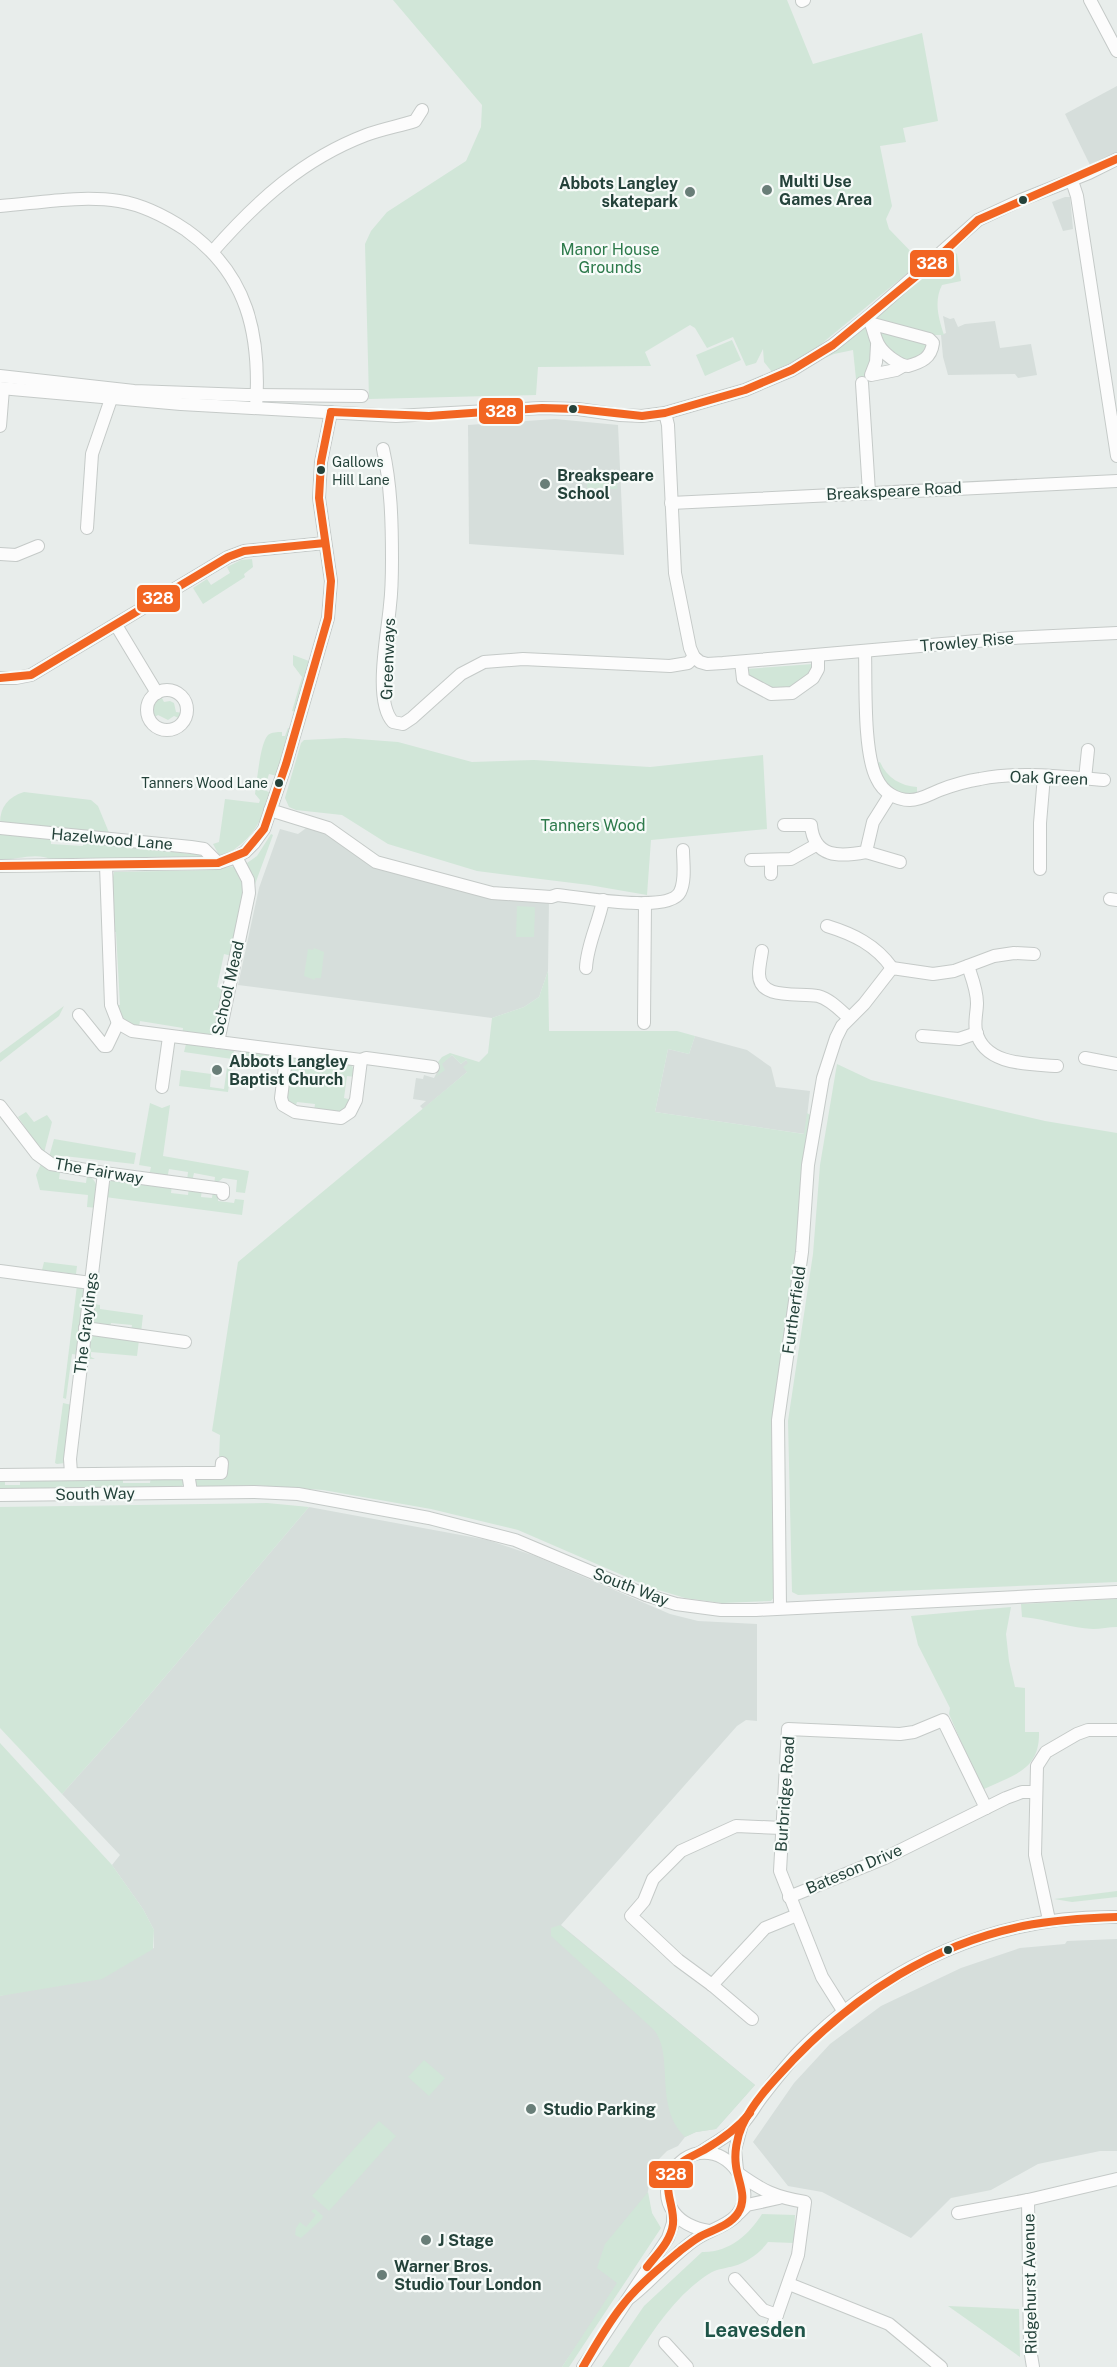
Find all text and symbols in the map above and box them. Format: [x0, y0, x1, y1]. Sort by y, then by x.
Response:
place label: Multi Use Games Area [779, 172, 872, 209]
place label: Abbots Langley skatepark [559, 174, 678, 211]
marker: Multi Use Games Area [760, 183, 774, 197]
marker: Abbots Langley skatepark [683, 185, 697, 199]
unlabelled marker [1017, 194, 1029, 206]
park label: Manor House Grounds [560, 240, 660, 277]
line badge: 328 [909, 249, 955, 278]
text: 328 [916, 254, 948, 273]
line badge: 328 [478, 397, 524, 425]
text: 328 [485, 402, 517, 421]
unlabelled marker [567, 403, 579, 415]
place label: Gallows Hill Lane [332, 454, 390, 488]
marker: Gallows Hill Lane [315, 464, 327, 476]
place label: Breakspeare School [557, 466, 654, 503]
marker: Breakspeare School [538, 477, 552, 491]
street label: Breakspeare Road [826, 478, 962, 504]
line badge: 328 [136, 584, 181, 613]
text: 328 [142, 589, 174, 608]
street label: Greenways [377, 618, 399, 700]
street label: Trowley Rise [919, 628, 1015, 656]
street label: Oak Green [1009, 767, 1089, 789]
place label: Tanners Wood Lane [141, 775, 268, 791]
marker: Tanners Wood Lane [273, 777, 285, 789]
park label: Tanners Wood [541, 816, 645, 835]
street label: Hazelwood Lane [50, 824, 174, 854]
street label: School Mead [208, 939, 248, 1037]
place label: Abbots Langley Baptist Church [229, 1052, 348, 1089]
marker: Abbots Langley Baptist Church [210, 1063, 224, 1077]
street label: The Fairway [53, 1154, 145, 1188]
street label: Furtherfield [778, 1265, 810, 1355]
street label: The Graylings [70, 1271, 102, 1375]
street label: South Way [55, 1484, 135, 1504]
street label: South Way [590, 1564, 672, 1610]
street label: Burbridge Road [771, 1735, 799, 1853]
street label: Bateson Drive [803, 1840, 905, 1898]
unlabelled marker [942, 1944, 954, 1956]
place label: Studio Parking [543, 2100, 656, 2119]
marker: Studio Parking [524, 2102, 538, 2116]
line badge: 328 [648, 2160, 694, 2189]
text: 328 [655, 2165, 687, 2184]
street label: Ridgehurst Avenue [1019, 2213, 1041, 2355]
place label: J Stage [438, 2231, 494, 2250]
marker: J Stage [419, 2233, 433, 2247]
place label: Warner Bros. Studio Tour London [394, 2257, 542, 2294]
marker: Warner Bros. Studio Tour London [375, 2268, 389, 2282]
district label: Leavesden [704, 2318, 806, 2342]

